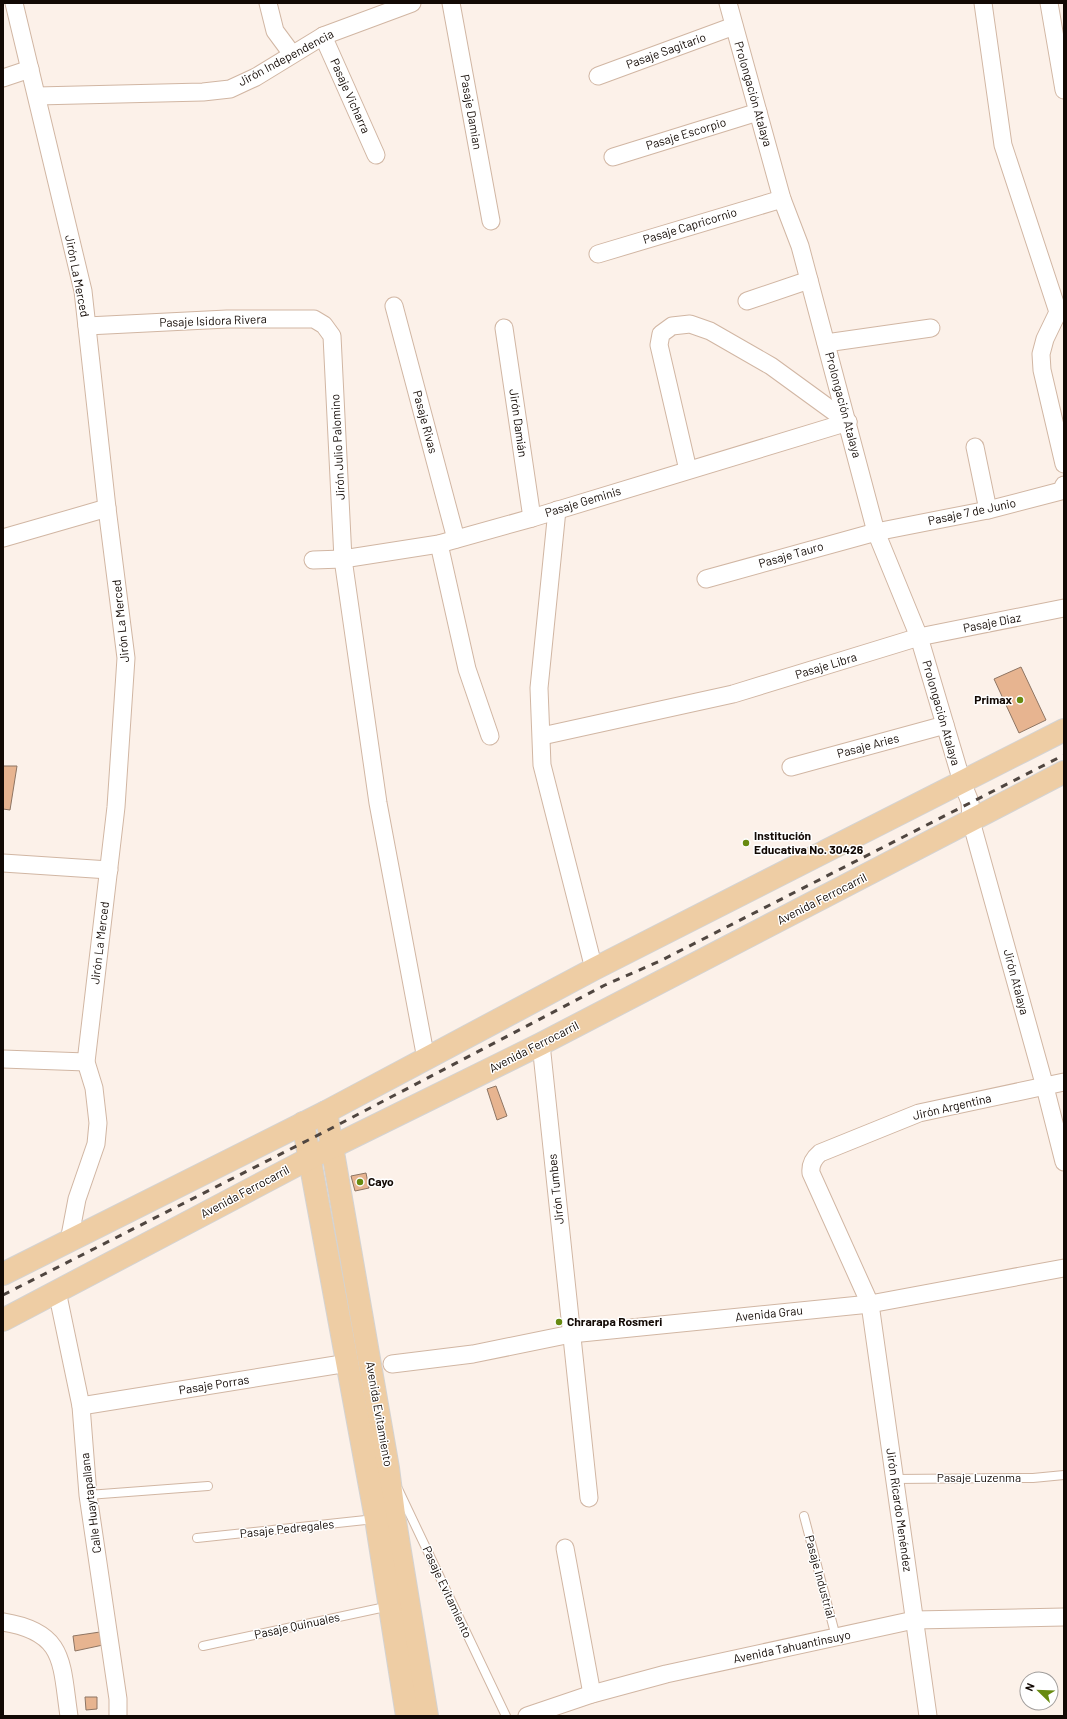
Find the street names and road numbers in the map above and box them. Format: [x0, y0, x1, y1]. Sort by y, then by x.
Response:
street label: Jirón Independencia [235, 26, 336, 88]
street label: Pasaje Sagitario [624, 29, 707, 71]
street label: Prolongación Atalaya [732, 39, 776, 148]
street label: Pasaje Vicharra [328, 56, 374, 135]
street label: Pasaje Damian [459, 73, 485, 150]
street label: Pasaje Escorpio [644, 114, 728, 152]
street label: Pasaje Capricornio [641, 204, 738, 246]
street label: Jirón La Merced [63, 234, 93, 318]
street label: Pasaje Isidora Rivera [159, 311, 267, 329]
street label: Prolongación Atalaya [823, 350, 865, 459]
street label: Jirón Damián [507, 388, 531, 458]
street label: Pasaje Rivas [411, 389, 441, 455]
street label: Jirón Julio Palomino [327, 394, 347, 500]
street label: Pasaje Geminis [543, 483, 623, 519]
street label: Pasaje 7 de Junio [926, 495, 1017, 527]
street label: Pasaje Tauro [757, 538, 825, 570]
street label: Jirón La Merced [109, 579, 131, 663]
street label: Pasaje Diaz [962, 610, 1022, 634]
street label: Pasaje Libra [793, 649, 858, 681]
street label: Prolongación Atalaya [920, 658, 964, 767]
street label: Pasaje Aries [835, 730, 900, 760]
street label: Avenida Ferrocarril [775, 870, 869, 927]
street label: Jirón La Merced [87, 901, 111, 985]
street label: Jirón Atalaya [1001, 947, 1032, 1016]
street label: Avenida Ferrocarril [487, 1018, 581, 1075]
street label: Jirón Argentina [911, 1090, 993, 1122]
street label: Jirón Tumbes [544, 1153, 566, 1225]
street label: Avenida Ferrocarril [198, 1162, 291, 1220]
street label: Avenida Grau [734, 1303, 803, 1324]
street label: Avenida Evitamiento [364, 1360, 396, 1468]
street label: Pasaje Porras [178, 1372, 250, 1396]
street label: Jirón Ricardo Menéndez [884, 1447, 916, 1573]
street label: Calle Huaytapallana [77, 1452, 103, 1554]
street label: Pasaje Luzenma [937, 1470, 1021, 1484]
street label: Pasaje Pedregales [239, 1516, 335, 1540]
street label: Pasaje Industrial [803, 1534, 839, 1620]
street label: Pasaje Evitamiento [420, 1543, 475, 1640]
street label: Pasaje Quinuales [253, 1609, 341, 1641]
street label: Avenida Tahuantinsuyo [732, 1627, 852, 1665]

